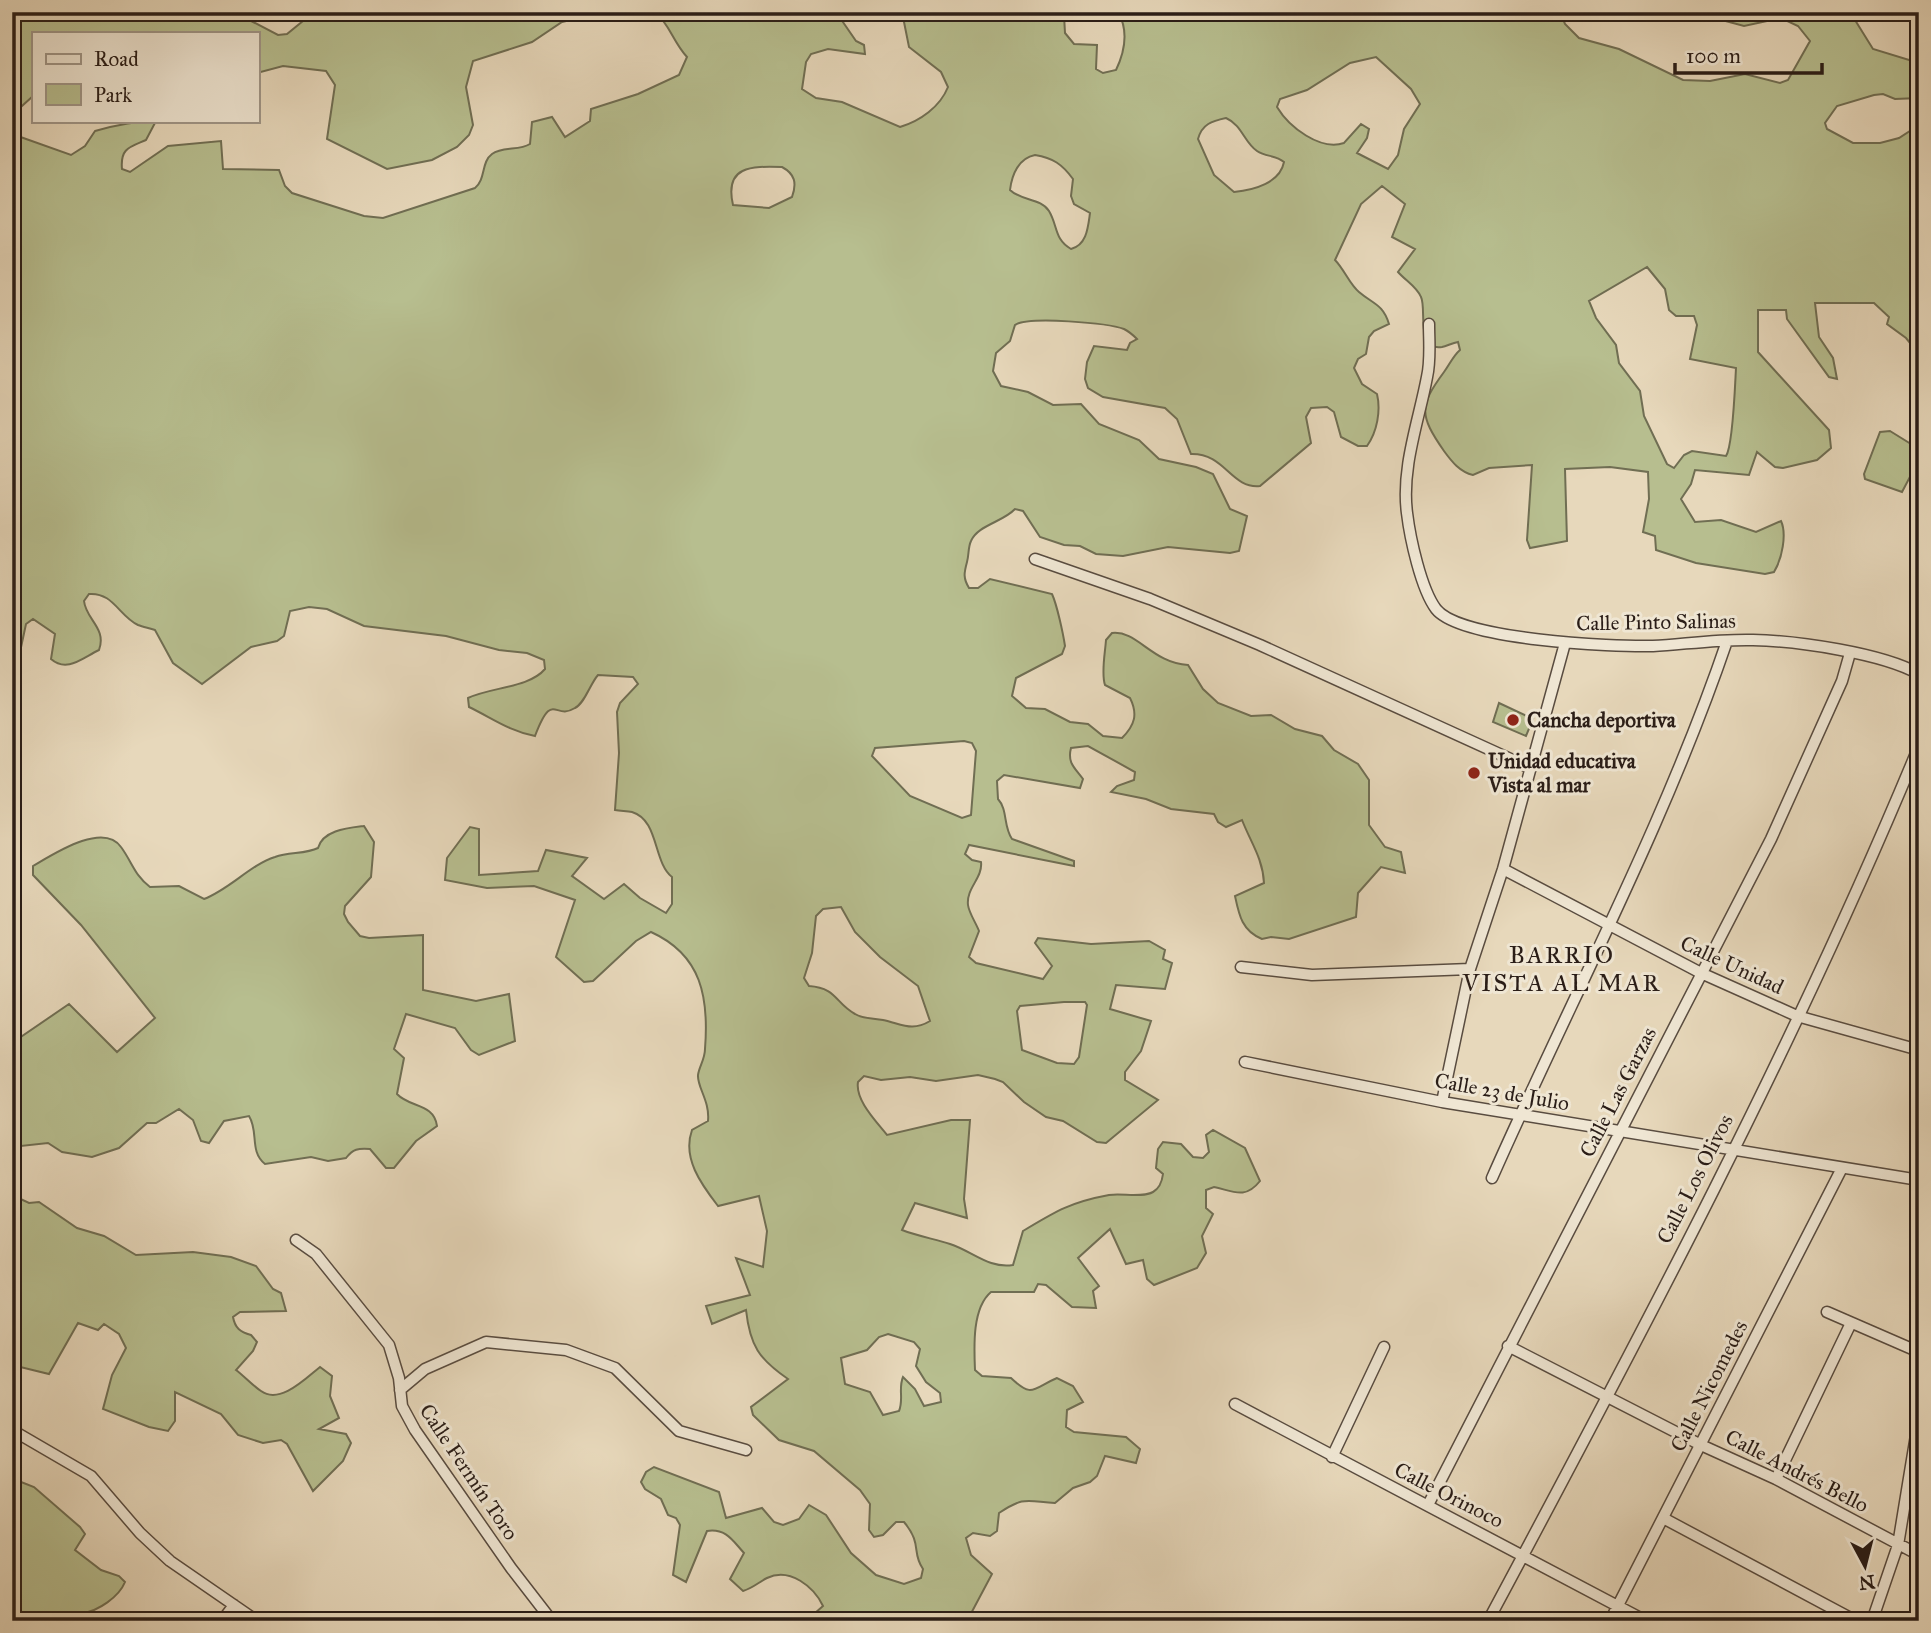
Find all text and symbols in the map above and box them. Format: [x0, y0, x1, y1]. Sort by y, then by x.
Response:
legend [32, 32, 259, 122]
scale bar [1675, 32, 1822, 76]
text: 100 m [1686, 43, 1741, 69]
text: Road [94, 46, 139, 72]
text: Park [94, 82, 132, 108]
street label: Calle Pinto Salinas [1576, 608, 1736, 636]
place label: Cancha deportiva [1527, 707, 1677, 733]
marker: Cancha deportiva [1505, 712, 1521, 728]
place label: Unidad educativa Vista al mar [1487, 748, 1637, 798]
marker: Unidad educativa Vista al mar [1466, 765, 1482, 781]
street label: Calle Unidad [1676, 930, 1788, 1000]
district label: BARRIO VISTA AL MAR [1462, 940, 1661, 998]
street label: Calle Las Garzas [1574, 1023, 1662, 1161]
street label: Calle 23 de Julio [1433, 1067, 1572, 1117]
street label: Calle Los Olivos [1651, 1110, 1739, 1248]
street label: Calle Nicomedes [1665, 1316, 1753, 1456]
street label: Calle Fermín Toro [414, 1399, 524, 1545]
street label: Calle Andrés Bello [1721, 1424, 1873, 1518]
street label: Calle Orinoco [1390, 1456, 1508, 1534]
north arrow [1829, 1532, 1899, 1602]
text: N [1858, 1570, 1876, 1595]

